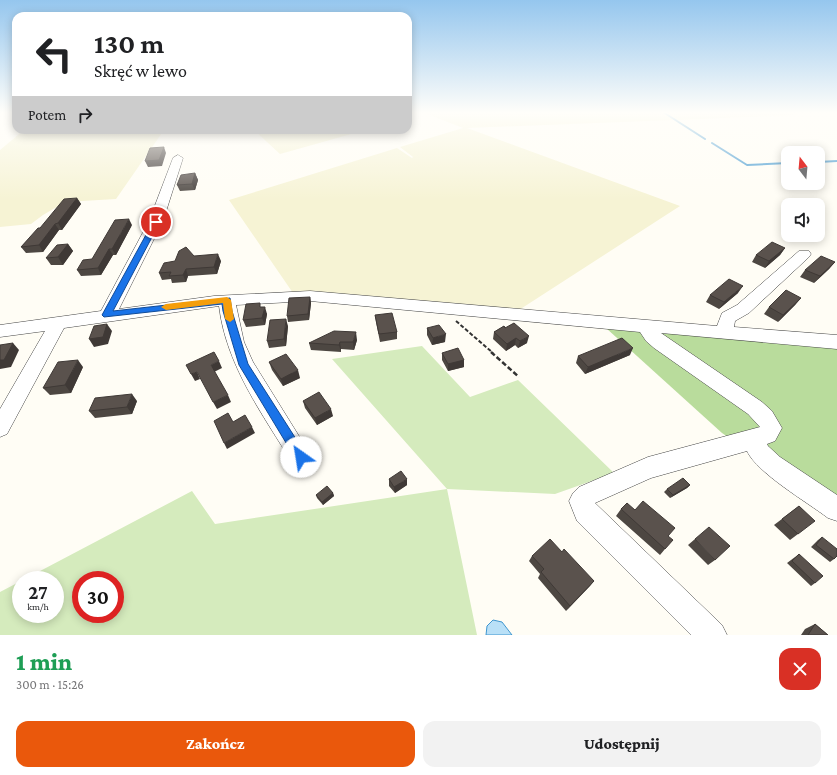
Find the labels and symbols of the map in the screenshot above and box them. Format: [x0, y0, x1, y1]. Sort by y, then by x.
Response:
north arrow [781, 146, 825, 190]
pin [139, 205, 173, 239]
position arrow [280, 436, 322, 478]
speed limit sign: 30 [72, 571, 124, 623]

